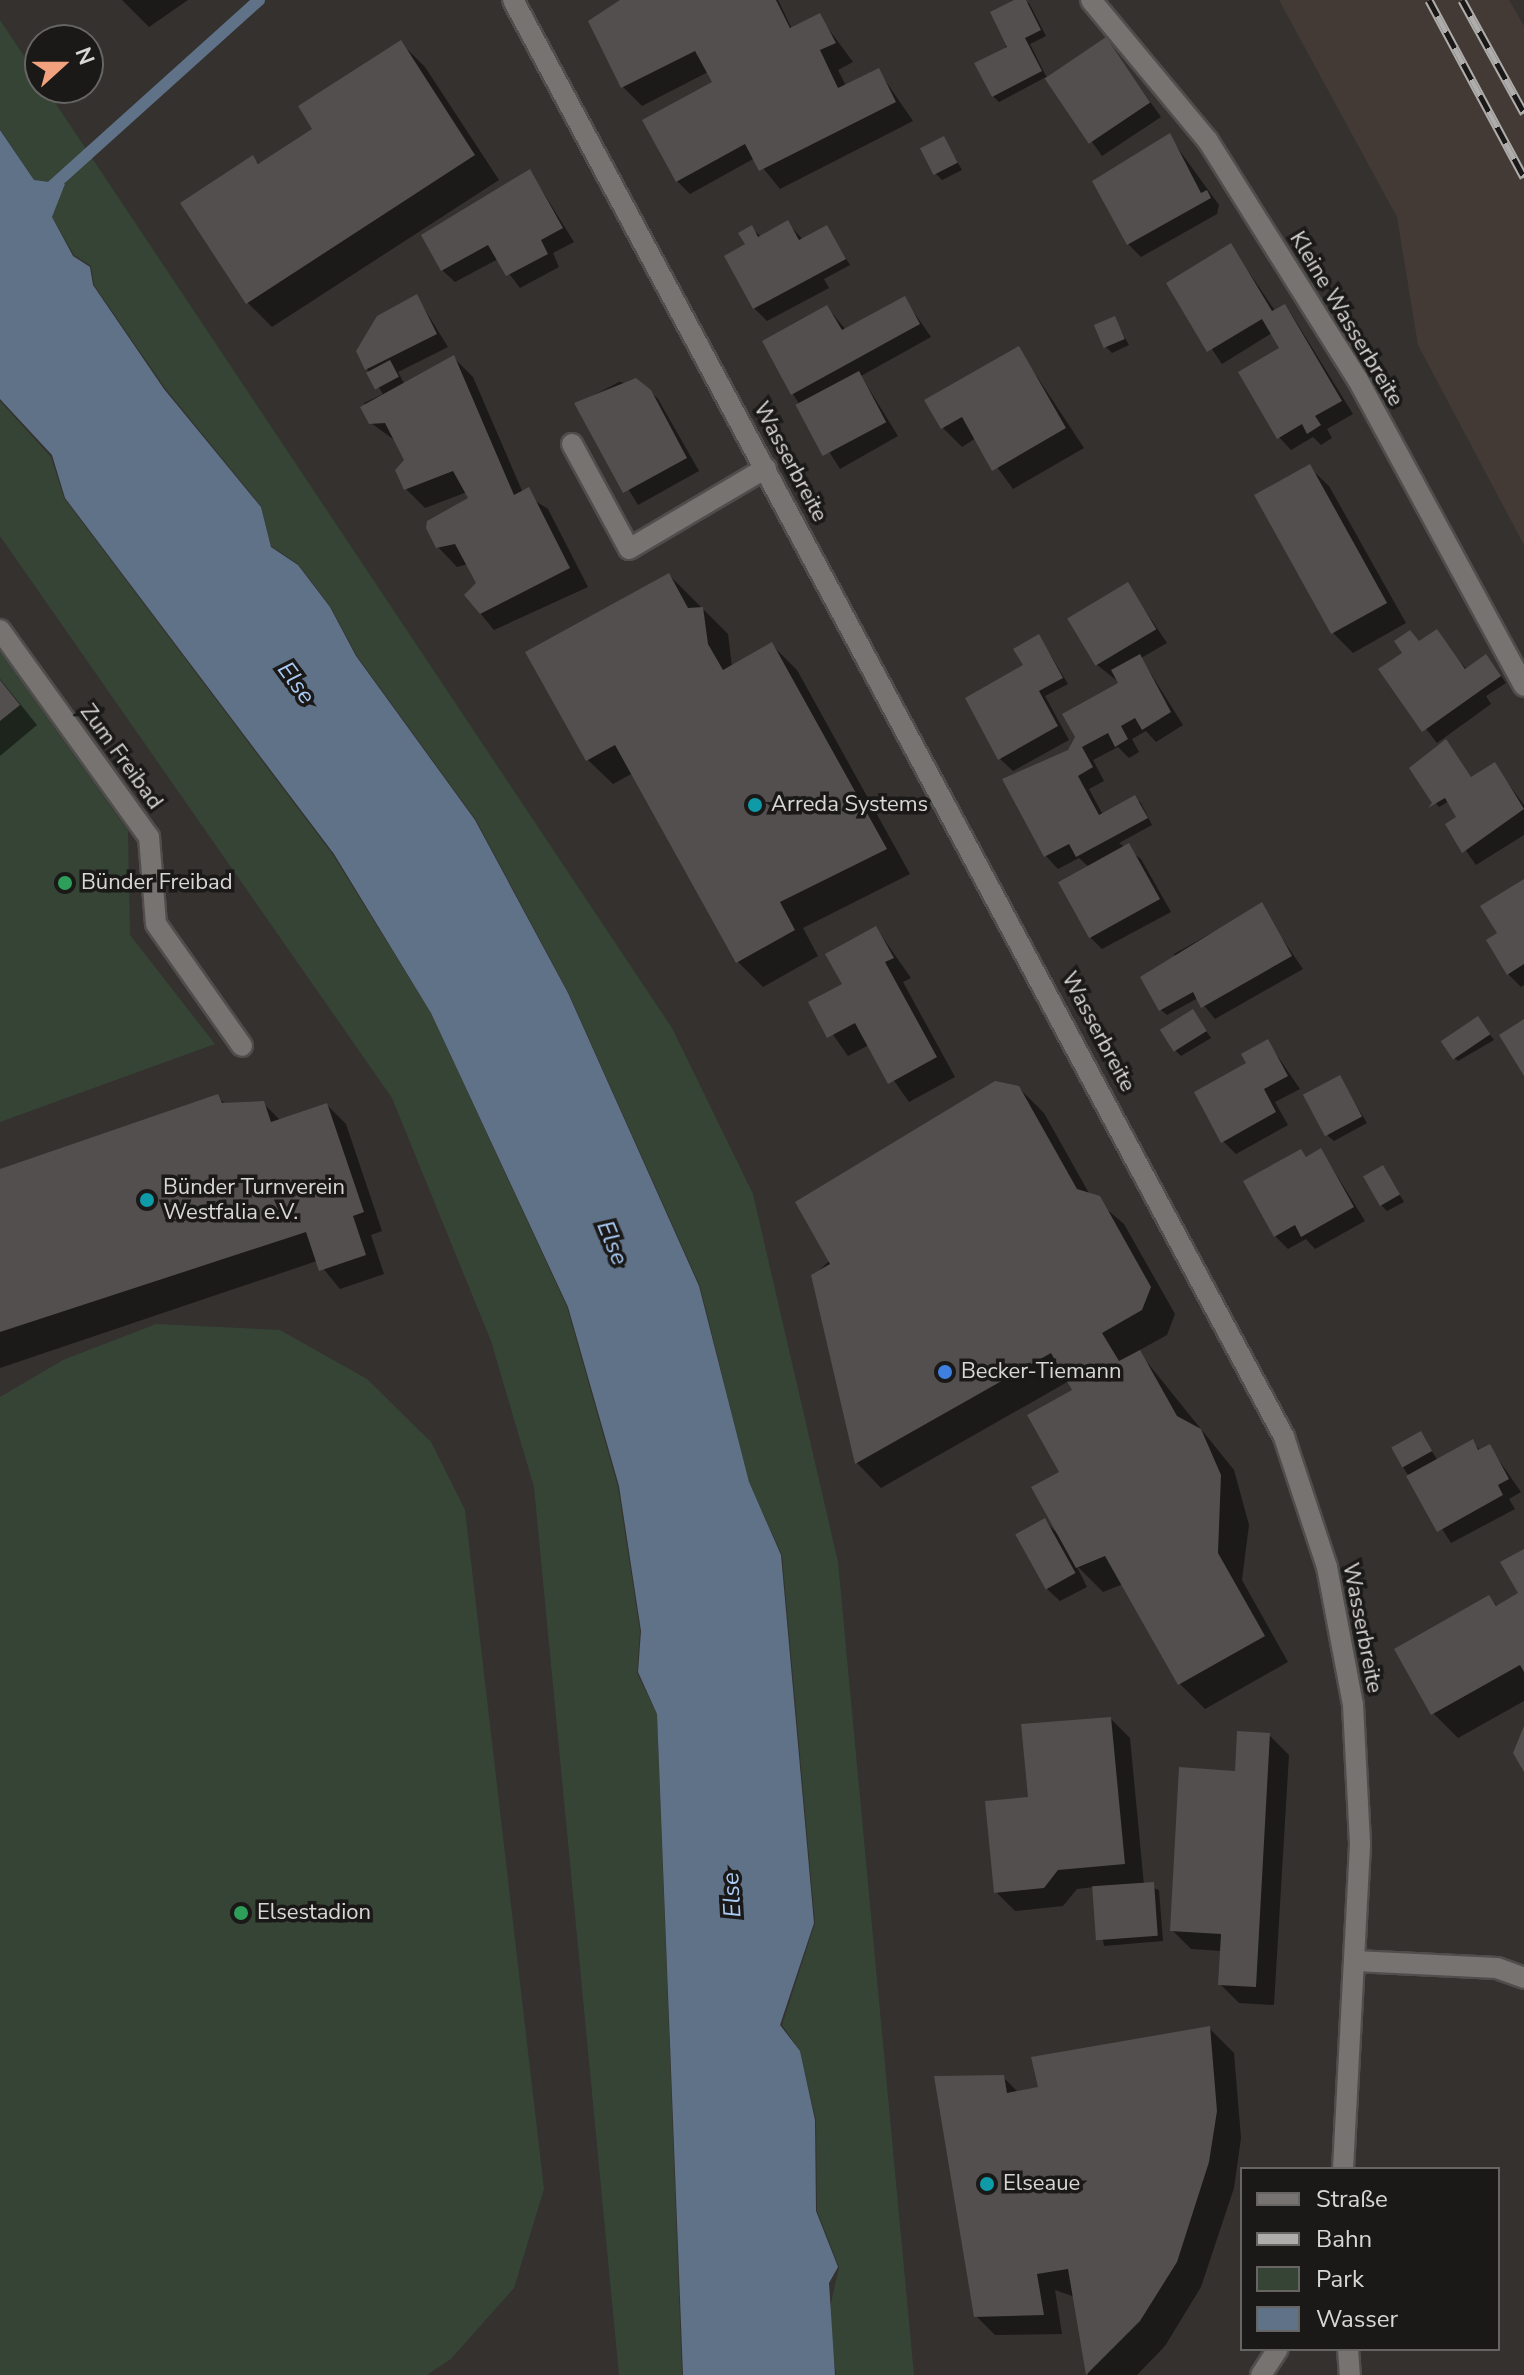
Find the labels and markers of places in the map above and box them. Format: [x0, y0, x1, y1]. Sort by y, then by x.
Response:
place label: Arreda Systems [771, 792, 928, 818]
marker: Arreda Systems [746, 796, 764, 814]
place label: Bünder Freibad [81, 870, 232, 896]
marker: Bünder Freibad [56, 874, 74, 892]
place label: Bünder Turnverein Westfalia e.V. [163, 1174, 345, 1226]
marker: Bünder Turnverein Westfalia e.V. [138, 1191, 156, 1209]
place label: Becker-Tiemann [961, 1359, 1121, 1385]
marker: Becker-Tiemann [936, 1363, 954, 1381]
place label: Elsestadion [257, 1900, 371, 1926]
marker: Elsestadion [232, 1904, 250, 1922]
place label: Elseaue [1003, 2171, 1080, 2197]
marker: Elseaue [978, 2175, 996, 2193]

